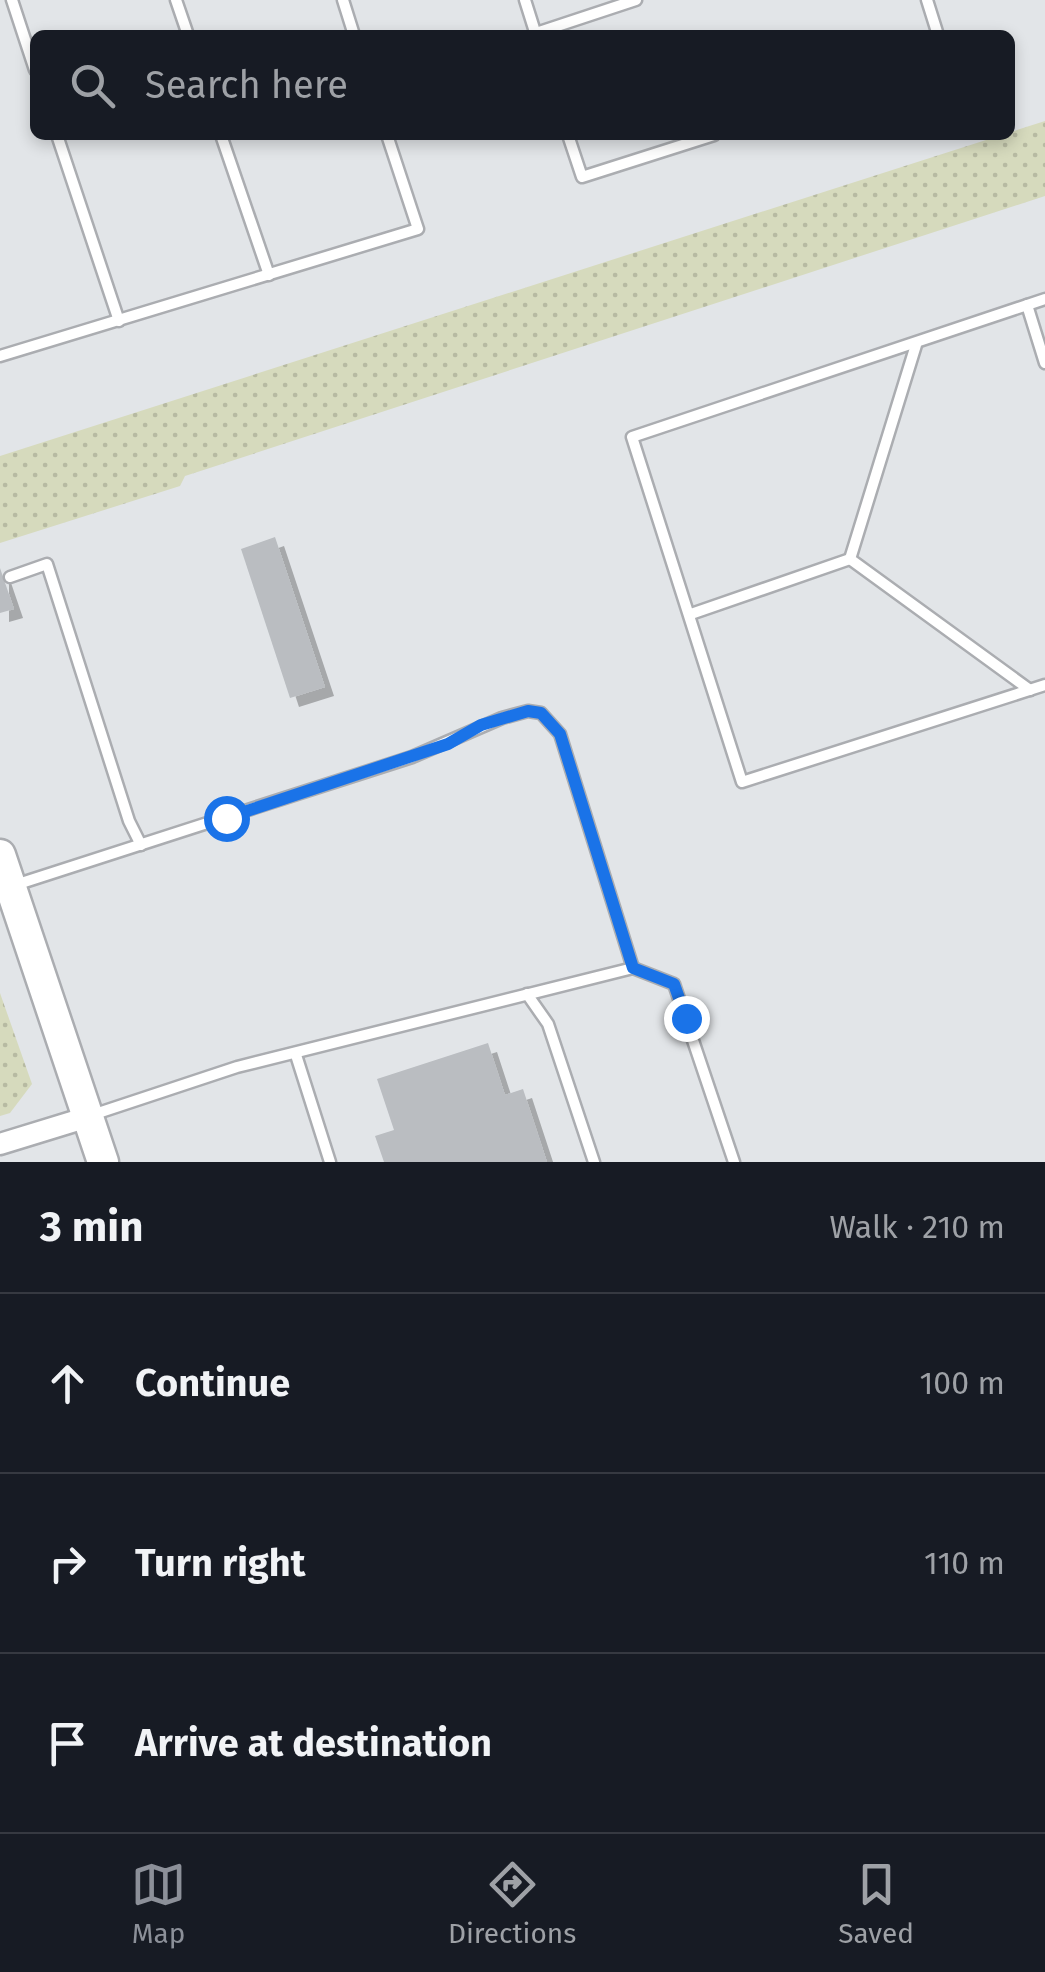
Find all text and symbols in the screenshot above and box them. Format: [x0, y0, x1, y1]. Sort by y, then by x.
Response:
search box [30, 30, 1015, 140]
icon: search [65, 58, 120, 113]
text: Search here [145, 62, 348, 108]
route start [204, 796, 250, 842]
route end [664, 996, 710, 1042]
text: 3 min [40, 1202, 143, 1252]
text: Walk · 210 m [829, 1208, 1005, 1246]
icon: ahead [40, 1356, 95, 1411]
text: Continue [135, 1360, 290, 1406]
text: 100 m [920, 1364, 1005, 1402]
icon: right [40, 1536, 95, 1591]
text: Turn right [135, 1540, 305, 1586]
text: 110 m [924, 1544, 1005, 1582]
icon: arrive [40, 1716, 95, 1771]
text: Arrive at destination [135, 1720, 492, 1766]
tab: Map [131, 1857, 186, 1950]
tab: Directions [448, 1857, 576, 1950]
tab: Saved [838, 1857, 914, 1950]

